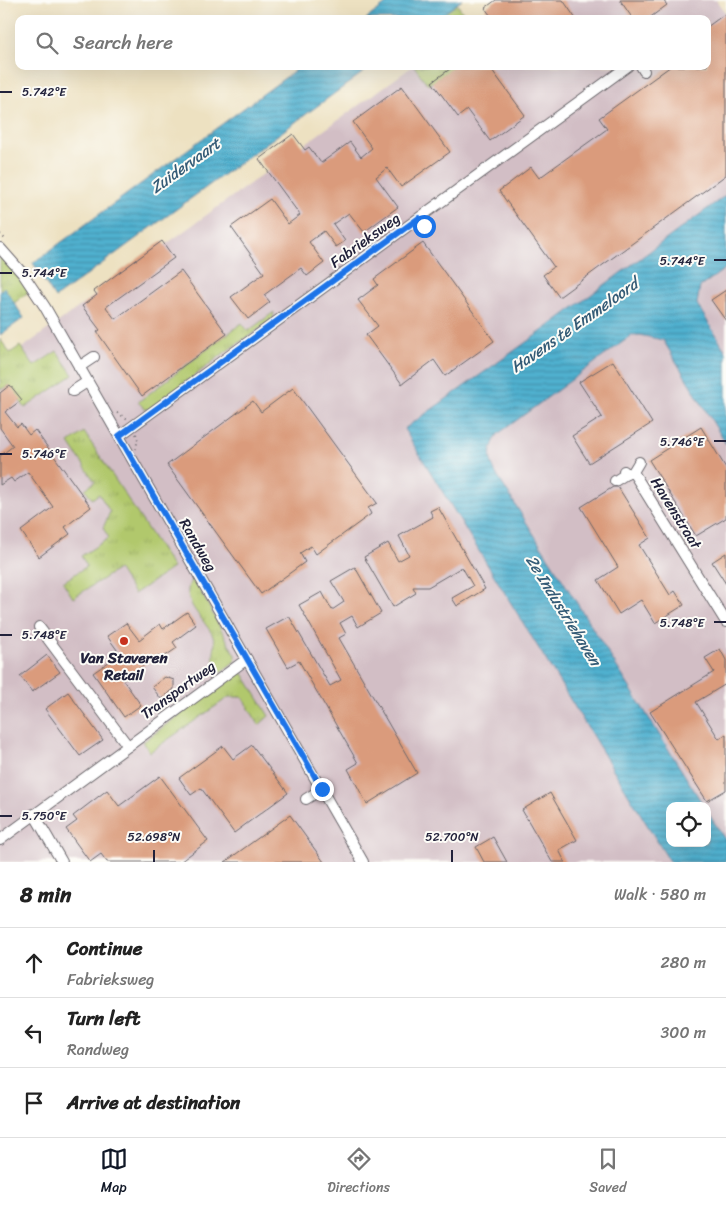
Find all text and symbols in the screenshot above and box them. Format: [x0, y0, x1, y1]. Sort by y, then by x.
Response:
search box [15, 15, 711, 70]
text: Search here [73, 26, 173, 59]
icon: search [33, 29, 61, 57]
text: 5.742°E [22, 81, 67, 103]
water label: Zuidervaart [144, 129, 228, 201]
street label: Fabrieksweg [324, 205, 406, 275]
route start [413, 215, 436, 238]
text: 5.744°E [660, 250, 706, 272]
text: 5.744°E [22, 262, 68, 284]
water label: Havens te Emmeloord [504, 268, 648, 380]
text: 5.746°E [660, 431, 705, 453]
text: 5.746°E [22, 443, 67, 465]
street label: Havenstraat [644, 472, 709, 555]
street label: Randweg [172, 513, 224, 577]
water label: 2e Industriehaven [518, 549, 611, 674]
text: 5.748°E [660, 612, 706, 634]
text: 5.748°E [22, 624, 68, 646]
marker: Van Staveren Retail [118, 635, 130, 647]
place label: Van Staveren Retail [80, 645, 168, 688]
street label: Transportweg [135, 653, 222, 726]
route end [311, 778, 334, 801]
map controls [666, 802, 711, 847]
button: locate [666, 802, 711, 847]
text: 5.750°E [22, 805, 68, 827]
text: 52.698°N [128, 826, 181, 848]
text: 52.700°N [425, 826, 479, 848]
text: 8 min [20, 876, 71, 914]
text: Walk · 580 m [614, 880, 706, 909]
text: Continue [67, 932, 143, 965]
text: 280 m [661, 948, 706, 977]
icon: ahead [20, 949, 48, 977]
text: Fabrieksweg [67, 965, 154, 994]
text: Turn left [67, 1002, 140, 1035]
text: 300 m [661, 1018, 706, 1047]
icon: left [20, 1019, 48, 1047]
text: Randweg [67, 1035, 129, 1064]
text: Arrive at destination [67, 1086, 240, 1119]
icon: arrive [20, 1089, 48, 1117]
tab: Map [100, 1145, 128, 1200]
tab: Directions [327, 1145, 390, 1200]
tab: Saved [589, 1145, 626, 1200]

